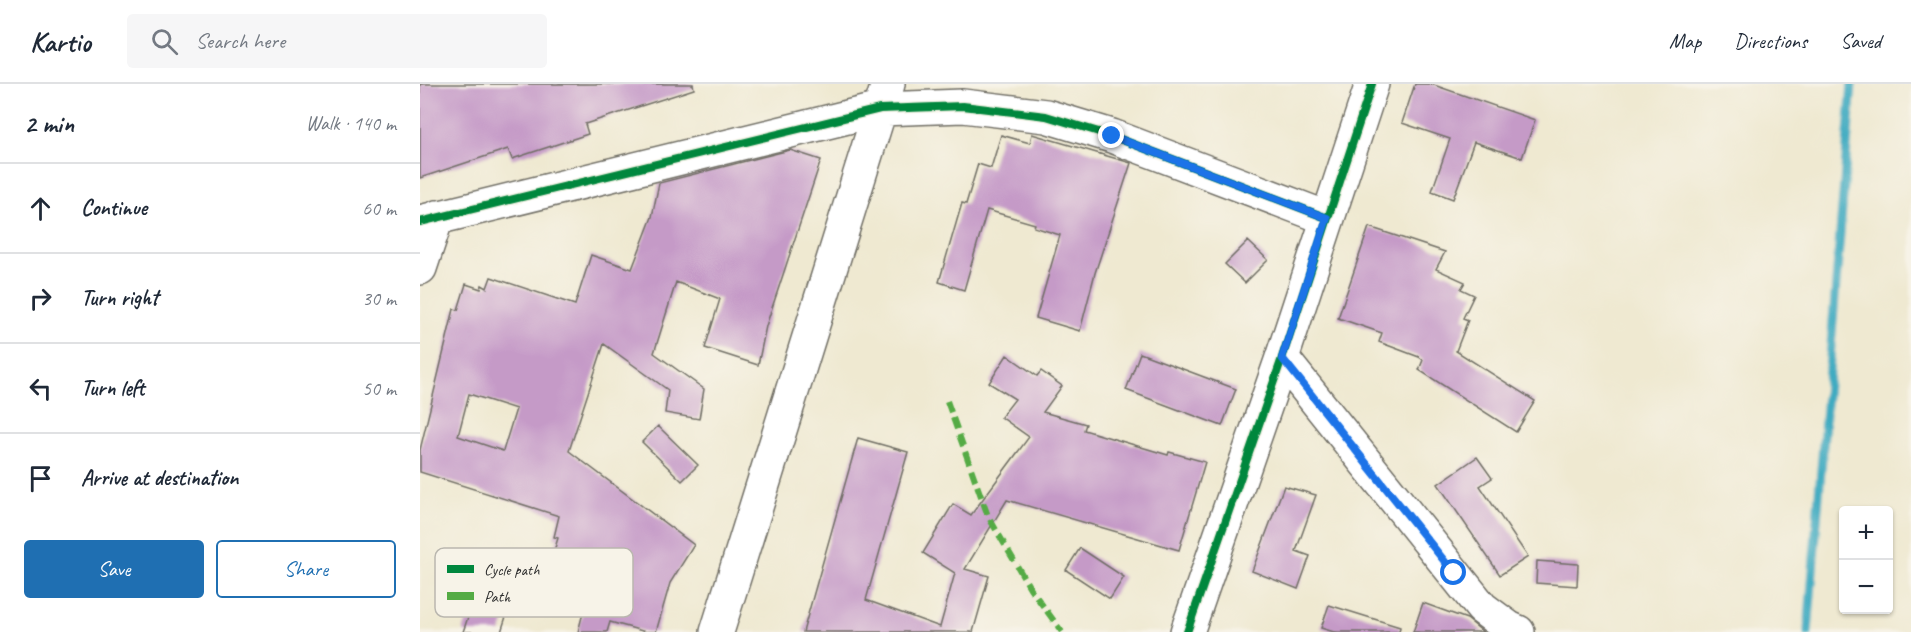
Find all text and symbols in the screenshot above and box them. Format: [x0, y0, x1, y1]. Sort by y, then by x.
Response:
search box [127, 14, 547, 68]
text: Kartio [30, 24, 91, 59]
icon: search [148, 25, 181, 58]
text: Search here [196, 27, 285, 55]
text: Map [1669, 28, 1701, 54]
text: Directions [1734, 28, 1807, 54]
text: Saved [1840, 28, 1881, 54]
text: 2 min [24, 107, 74, 140]
text: Walk · 140 m [306, 111, 396, 136]
route end [1098, 122, 1124, 148]
icon: ahead [24, 192, 57, 225]
text: Continue [81, 194, 147, 222]
text: 60 m [362, 196, 396, 221]
icon: right [24, 282, 57, 315]
text: Turn right [81, 284, 158, 312]
text: 30 m [362, 286, 396, 311]
icon: left [24, 372, 57, 405]
text: Turn left [81, 374, 145, 402]
text: 50 m [362, 376, 396, 401]
icon: arrive [24, 462, 57, 495]
text: Arrive at destination [81, 464, 238, 492]
map controls [1839, 506, 1893, 614]
button: + [1839, 506, 1893, 560]
button: Save [24, 540, 204, 598]
button: Share [216, 540, 396, 598]
legend [435, 548, 633, 617]
route start [1440, 559, 1466, 585]
text: Cycle path [484, 560, 540, 580]
button: − [1839, 560, 1893, 614]
text: Path [484, 587, 511, 607]

